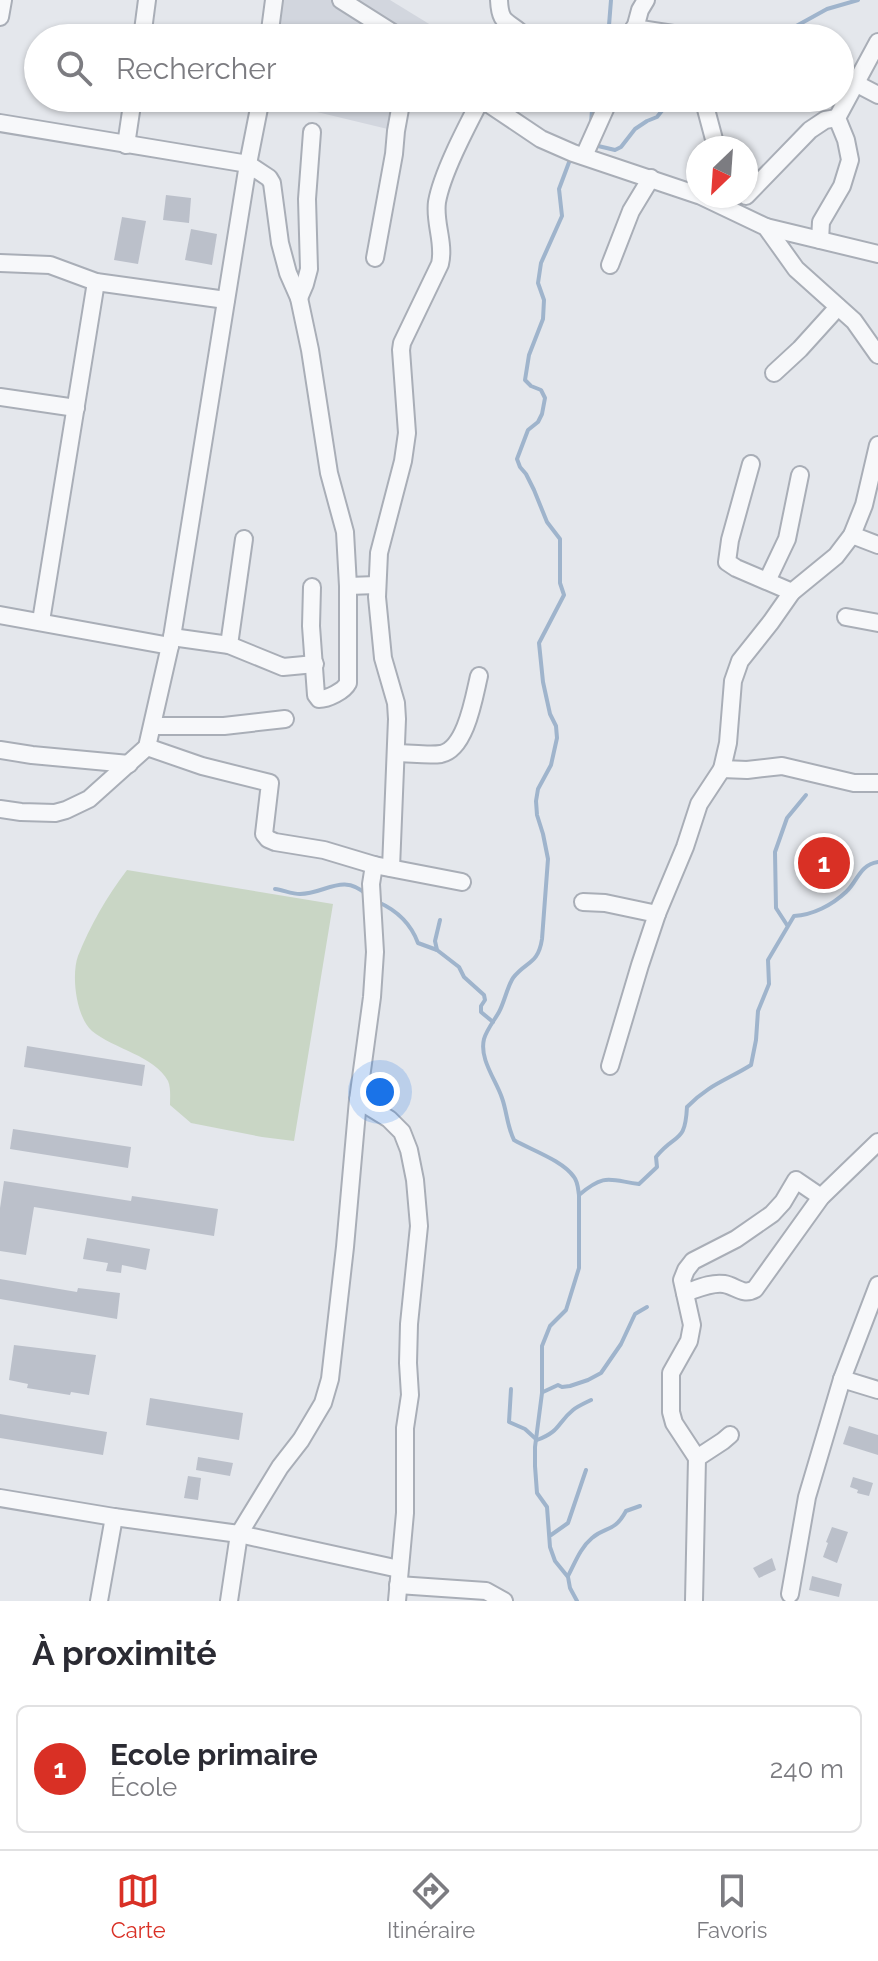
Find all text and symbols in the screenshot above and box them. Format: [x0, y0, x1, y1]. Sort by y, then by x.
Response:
search box [24, 24, 854, 112]
icon: search [52, 46, 96, 90]
text: Rechercher [116, 51, 276, 86]
north arrow [686, 136, 758, 208]
pin: 1 [798, 833, 850, 893]
your location [360, 1072, 400, 1112]
text: À proximité [32, 1633, 217, 1673]
text: Ecole primaire [110, 1737, 318, 1772]
text: 1 [54, 1754, 66, 1784]
text: 240 m [770, 1754, 844, 1784]
text: École [110, 1772, 177, 1802]
tab: Carte [111, 1869, 166, 1943]
tab: Itinéraire [387, 1869, 475, 1943]
tab: Favoris [697, 1869, 767, 1943]

